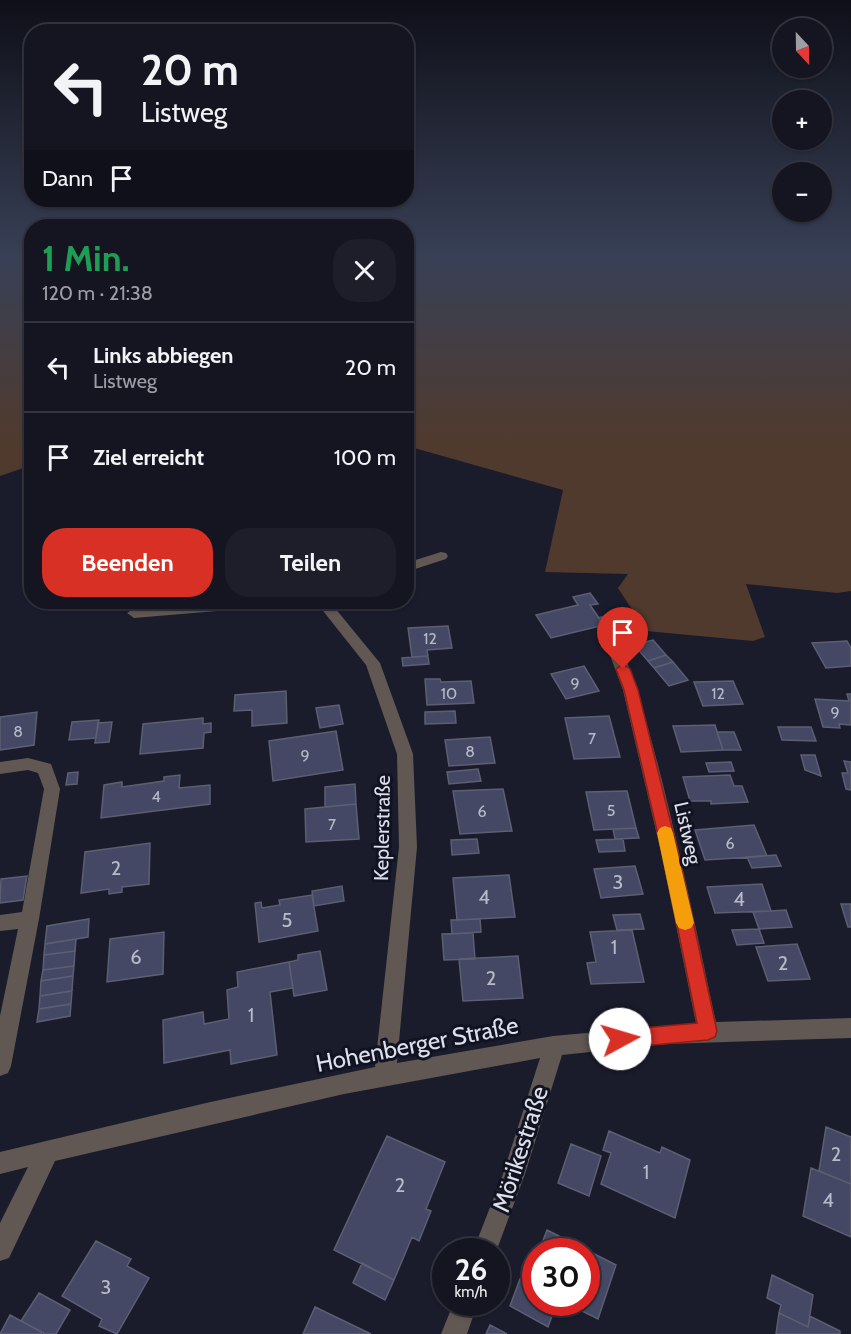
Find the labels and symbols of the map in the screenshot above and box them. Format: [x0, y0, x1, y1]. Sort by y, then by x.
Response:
north arrow [772, 18, 832, 78]
pin [597, 607, 648, 669]
house number: 12 [423, 629, 437, 648]
house number: 9 [570, 674, 580, 693]
house number: 10 [441, 684, 457, 703]
house number: 12 [711, 684, 725, 703]
house number: 9 [830, 703, 840, 722]
house number: 8 [13, 722, 23, 741]
house number: 7 [588, 729, 596, 748]
house number: 8 [465, 742, 475, 761]
house number: 9 [300, 746, 310, 765]
street label: Keplerstraße [369, 775, 395, 881]
house number: 4 [151, 787, 161, 806]
street label: Listweg [669, 799, 707, 868]
house number: 5 [607, 801, 615, 820]
house number: 6 [477, 802, 487, 821]
house number: 7 [328, 815, 336, 834]
house number: 6 [725, 834, 735, 853]
house number: 2 [111, 856, 121, 880]
house number: 3 [613, 870, 623, 894]
house number: 4 [478, 885, 490, 909]
house number: 4 [733, 887, 745, 911]
house number: 5 [282, 908, 292, 932]
house number: 1 [611, 935, 617, 959]
house number: 6 [130, 945, 142, 969]
house number: 2 [778, 951, 788, 975]
house number: 2 [486, 966, 496, 990]
house number: 1 [248, 1003, 254, 1027]
position arrow [588, 1007, 652, 1071]
street label: Hohenberger Straße [313, 1010, 521, 1078]
street label: Mörikestraße [486, 1082, 554, 1216]
house number: 2 [831, 1142, 841, 1166]
house number: 1 [643, 1160, 649, 1184]
house number: 2 [395, 1173, 405, 1197]
house number: 4 [822, 1188, 834, 1212]
speed limit sign: 30 [522, 1238, 600, 1316]
house number: 3 [101, 1275, 111, 1299]

